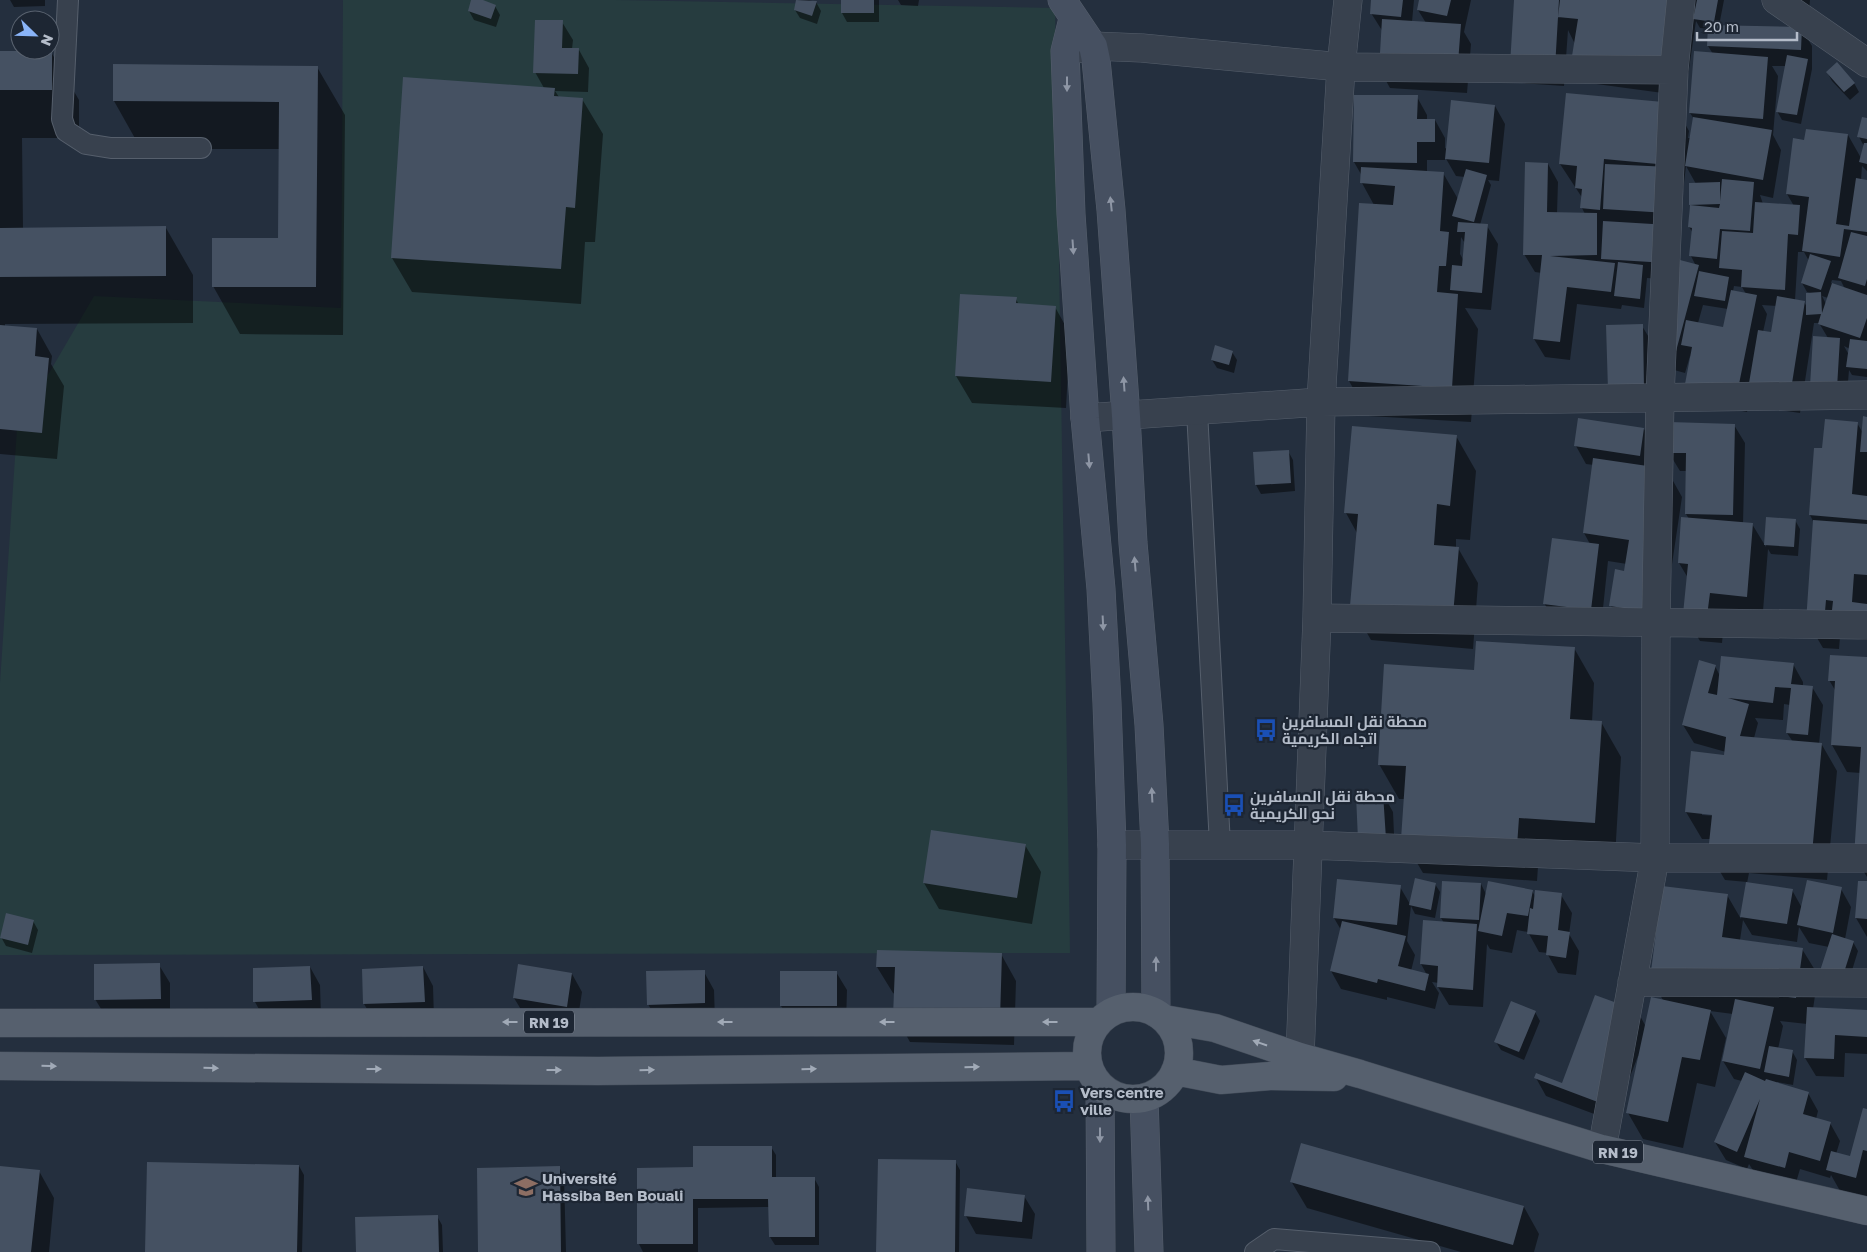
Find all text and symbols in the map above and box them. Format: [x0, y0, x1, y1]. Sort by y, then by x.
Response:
north arrow [10, 10, 60, 60]
scale bar [1697, 10, 1797, 42]
text: 20 m [1704, 17, 1739, 35]
text: N [38, 32, 57, 48]
one-way arrow [1063, 77, 1071, 93]
one-way arrow [1106, 196, 1114, 212]
one-way arrow [1070, 239, 1078, 255]
one-way arrow [1119, 376, 1127, 392]
one-way arrow [1085, 453, 1093, 469]
one-way arrow [1130, 555, 1138, 571]
one-way arrow [1099, 615, 1107, 631]
place label: محطة نقل المسافرين اتجاه الكريمية [1282, 712, 1427, 748]
bus stop icon: محطة نقل المسافرين اتجاه الكريمية [1253, 717, 1279, 743]
one-way arrow [1148, 787, 1156, 803]
place label: محطة نقل المسافرين نحو الكريمية [1250, 787, 1395, 823]
bus stop icon: محطة نقل المسافرين نحو الكريمية [1221, 792, 1247, 818]
one-way arrow [1152, 956, 1160, 972]
road number: RN 19 [524, 1010, 574, 1034]
one-way arrow [501, 1018, 517, 1026]
one-way arrow [716, 1018, 732, 1026]
one-way arrow [879, 1018, 895, 1026]
one-way arrow [1041, 1018, 1057, 1026]
one-way arrow [1252, 1039, 1267, 1047]
one-way arrow [41, 1062, 57, 1070]
one-way arrow [964, 1063, 980, 1071]
one-way arrow [203, 1064, 219, 1072]
one-way arrow [366, 1065, 382, 1073]
one-way arrow [801, 1065, 817, 1073]
one-way arrow [546, 1066, 562, 1074]
one-way arrow [639, 1066, 655, 1074]
place label: Vers centre ville [1080, 1083, 1164, 1118]
bus stop icon: Vers centre ville [1051, 1088, 1077, 1114]
one-way arrow [1096, 1128, 1104, 1144]
road number: RN 19 [1593, 1140, 1643, 1164]
place label: Université Hassiba Ben Bouali [542, 1169, 683, 1204]
school or university icon: Université Hassiba Ben Bouali [513, 1174, 539, 1200]
one-way arrow [1143, 1195, 1151, 1211]

